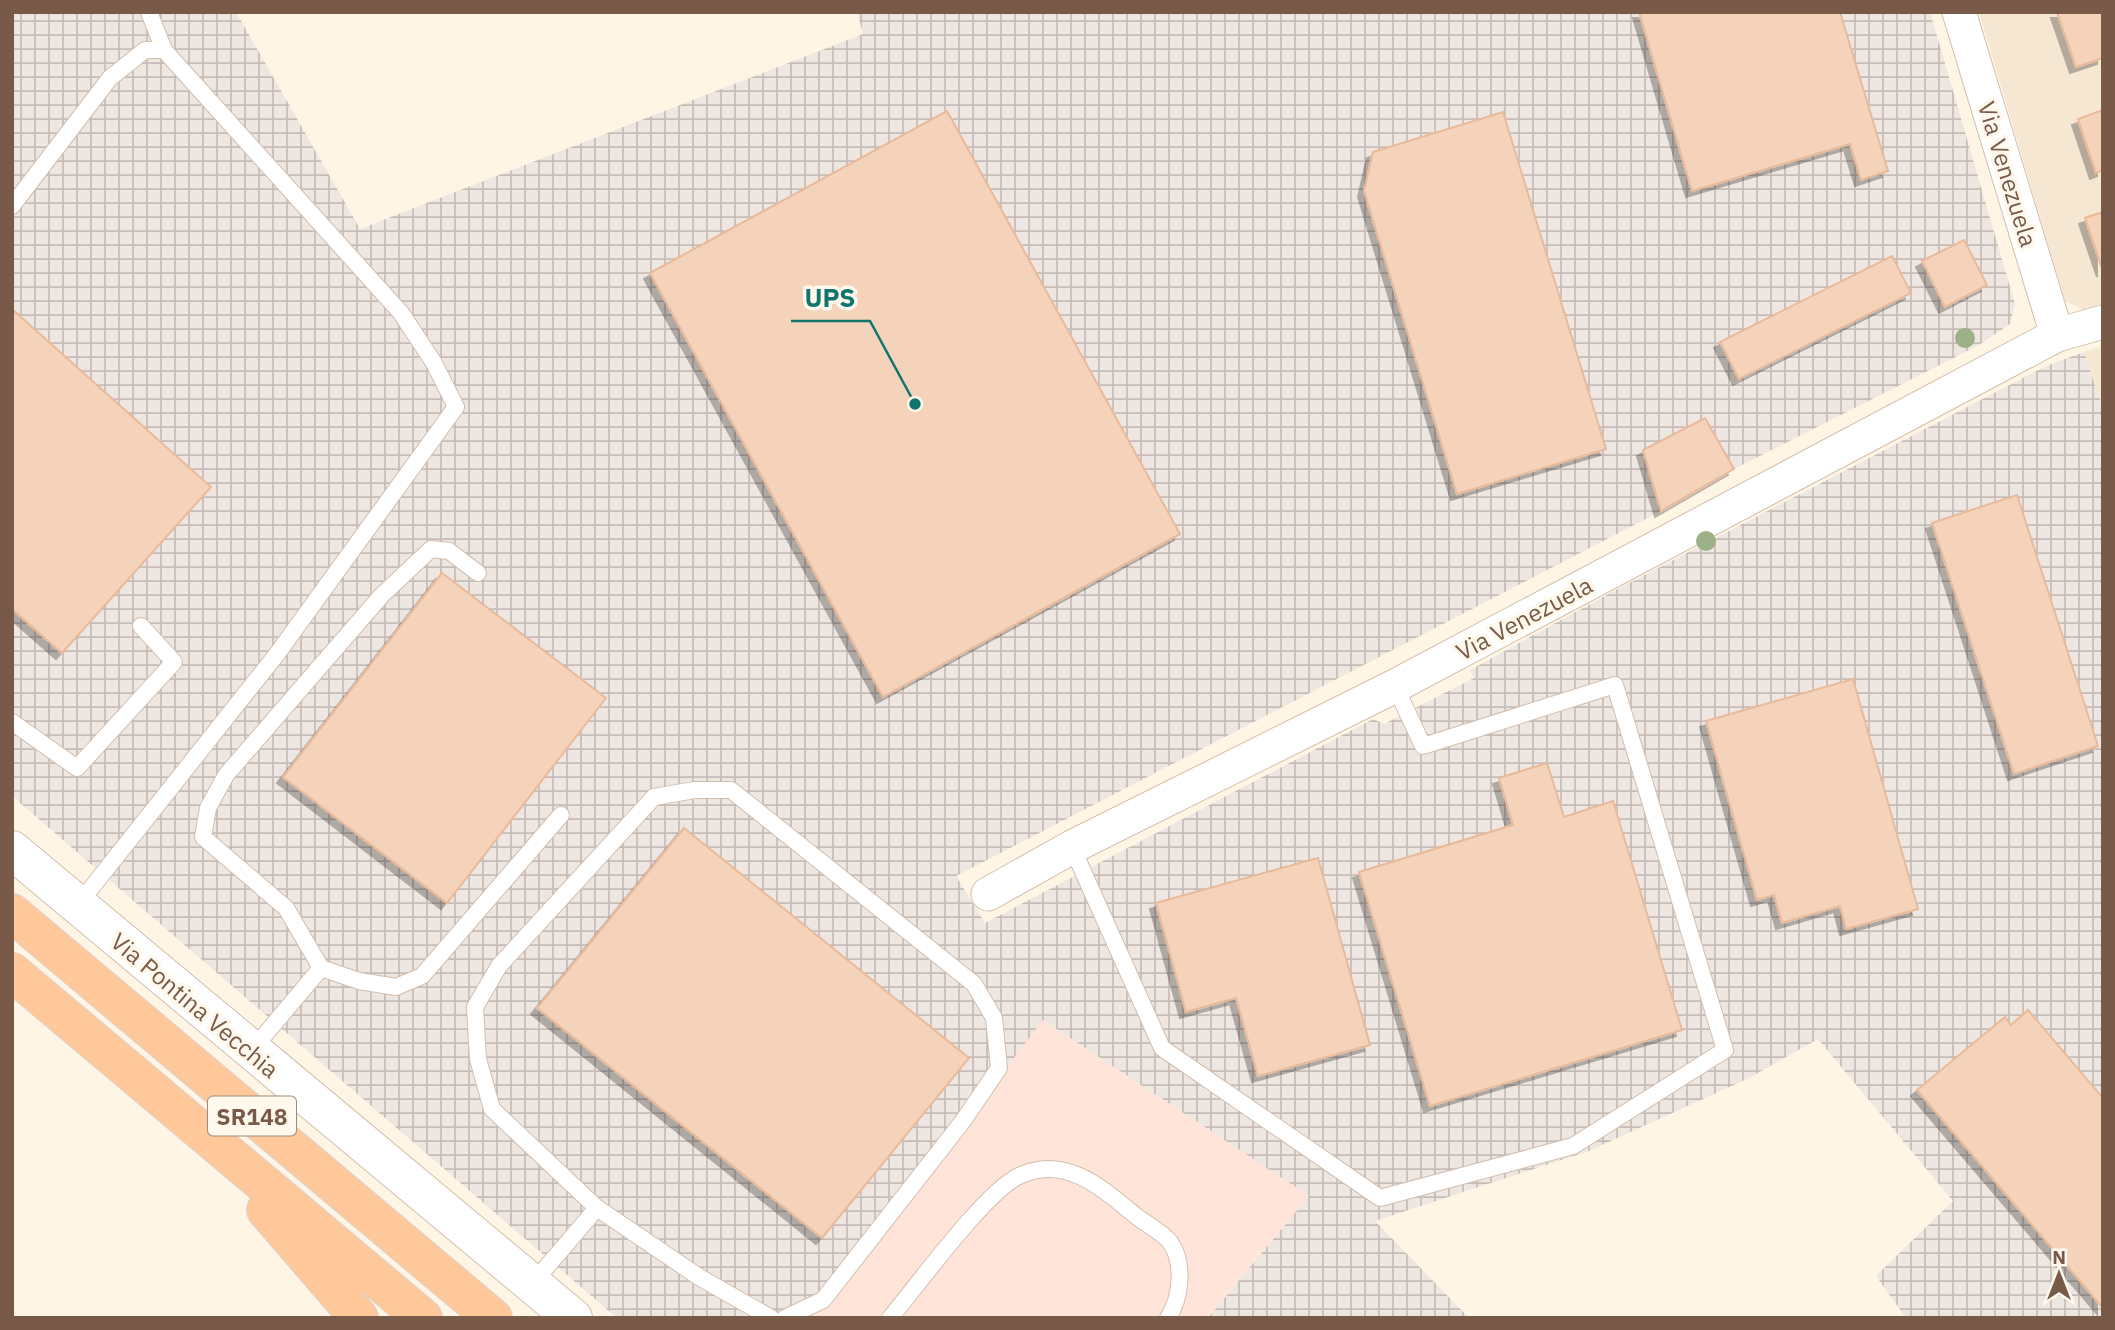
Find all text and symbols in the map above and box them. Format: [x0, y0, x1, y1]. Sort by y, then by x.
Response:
street label: Via Venezuela [1971, 98, 2045, 251]
callout: UPS [791, 274, 870, 321]
text: UPS [804, 280, 856, 314]
street label: Via Venezuela [1450, 569, 1598, 667]
street label: Via Pontina Vecchia [104, 925, 286, 1085]
road number: SR148 [208, 1096, 296, 1135]
north arrow [2024, 1239, 2094, 1309]
text: N [2052, 1245, 2066, 1269]

